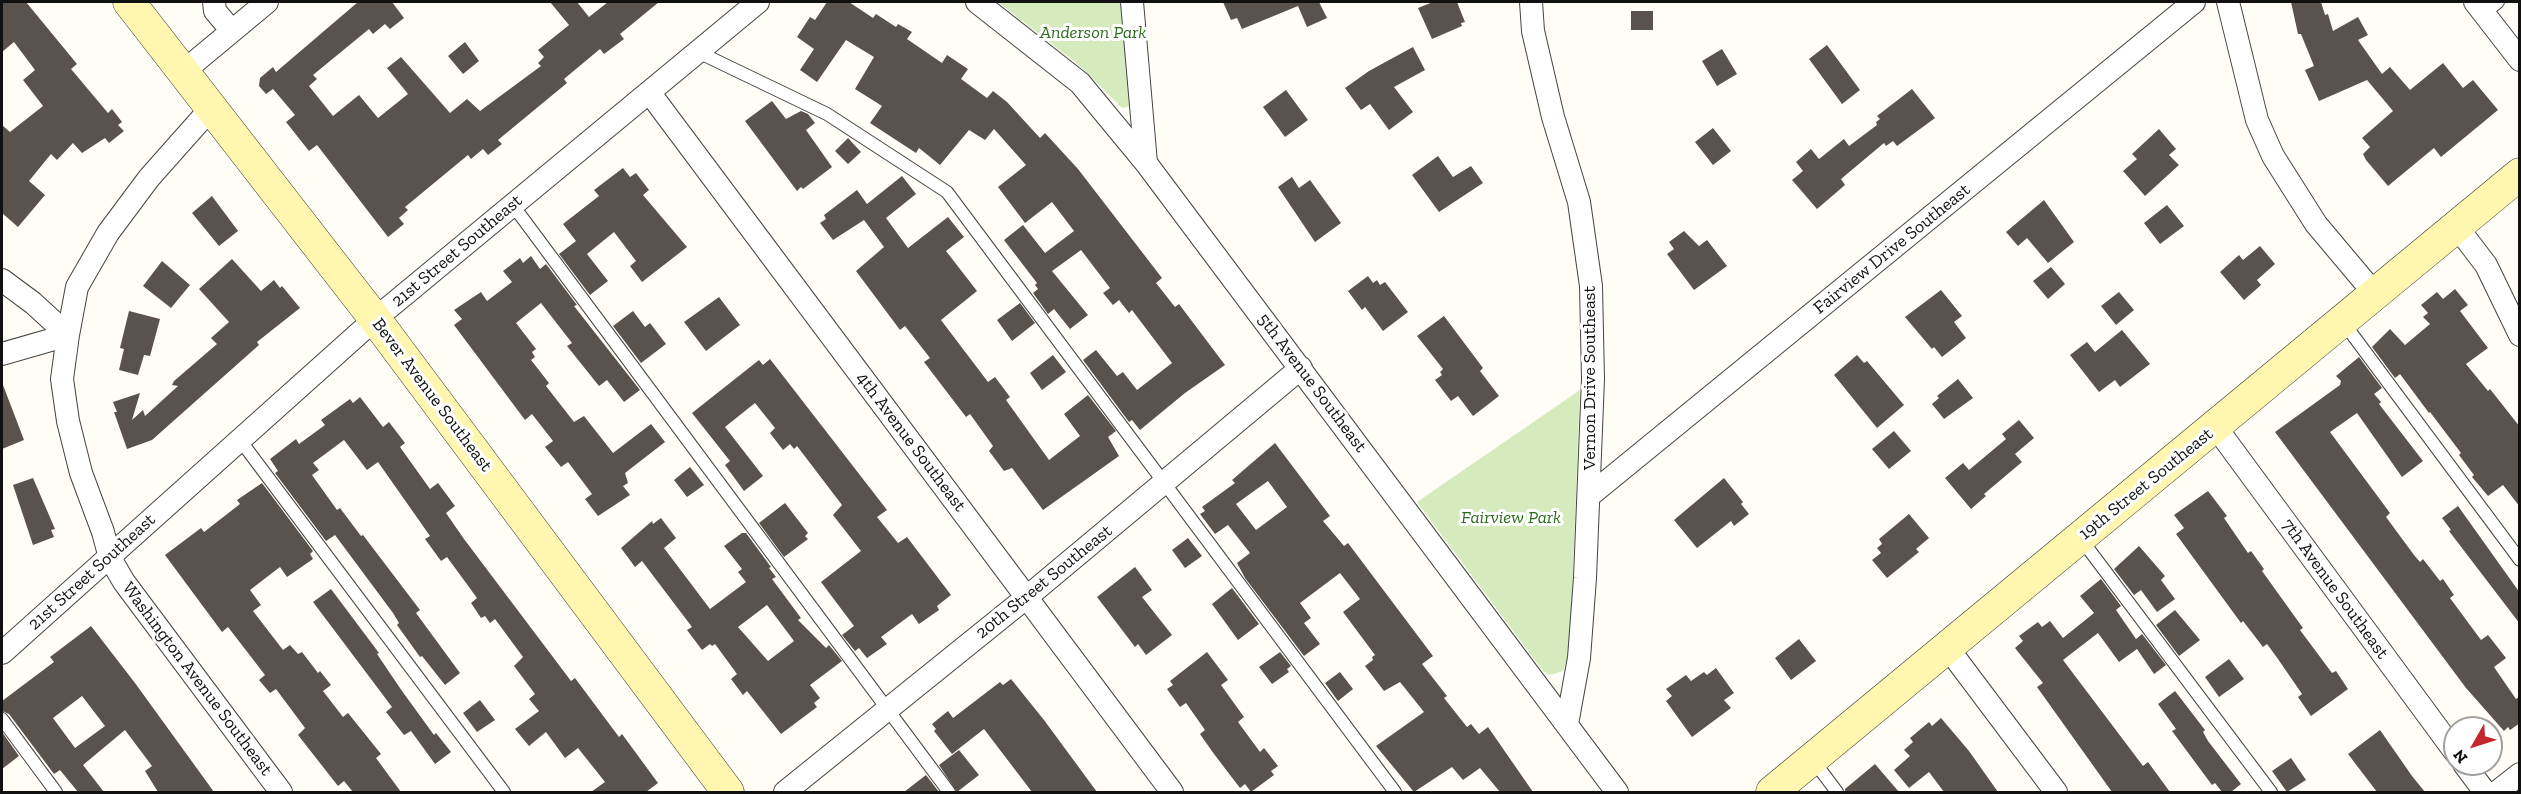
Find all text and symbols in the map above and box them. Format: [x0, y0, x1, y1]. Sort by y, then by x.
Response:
park label: Anderson Park [1040, 22, 1146, 44]
street label: Fairview Drive Southeast [1809, 179, 1975, 319]
street label: 21st Street Southeast [387, 190, 527, 312]
street label: Vernon Drive Southeast [1579, 286, 1601, 470]
street label: 5th Avenue Southeast [1253, 309, 1371, 457]
street label: Bever Avenue Southeast [367, 314, 497, 476]
street label: 4th Avenue Southeast [852, 368, 970, 516]
street label: 19th Street Southeast [2075, 423, 2217, 545]
park label: Fairview Park [1461, 507, 1561, 529]
street label: 21st Street Southeast [24, 509, 160, 635]
street label: 7th Avenue Southeast [2277, 515, 2393, 663]
street label: 20th Street Southeast [971, 520, 1117, 644]
street label: Washington Avenue Southeast [117, 578, 277, 780]
north arrow [2443, 716, 2503, 776]
text: N [2449, 746, 2471, 767]

